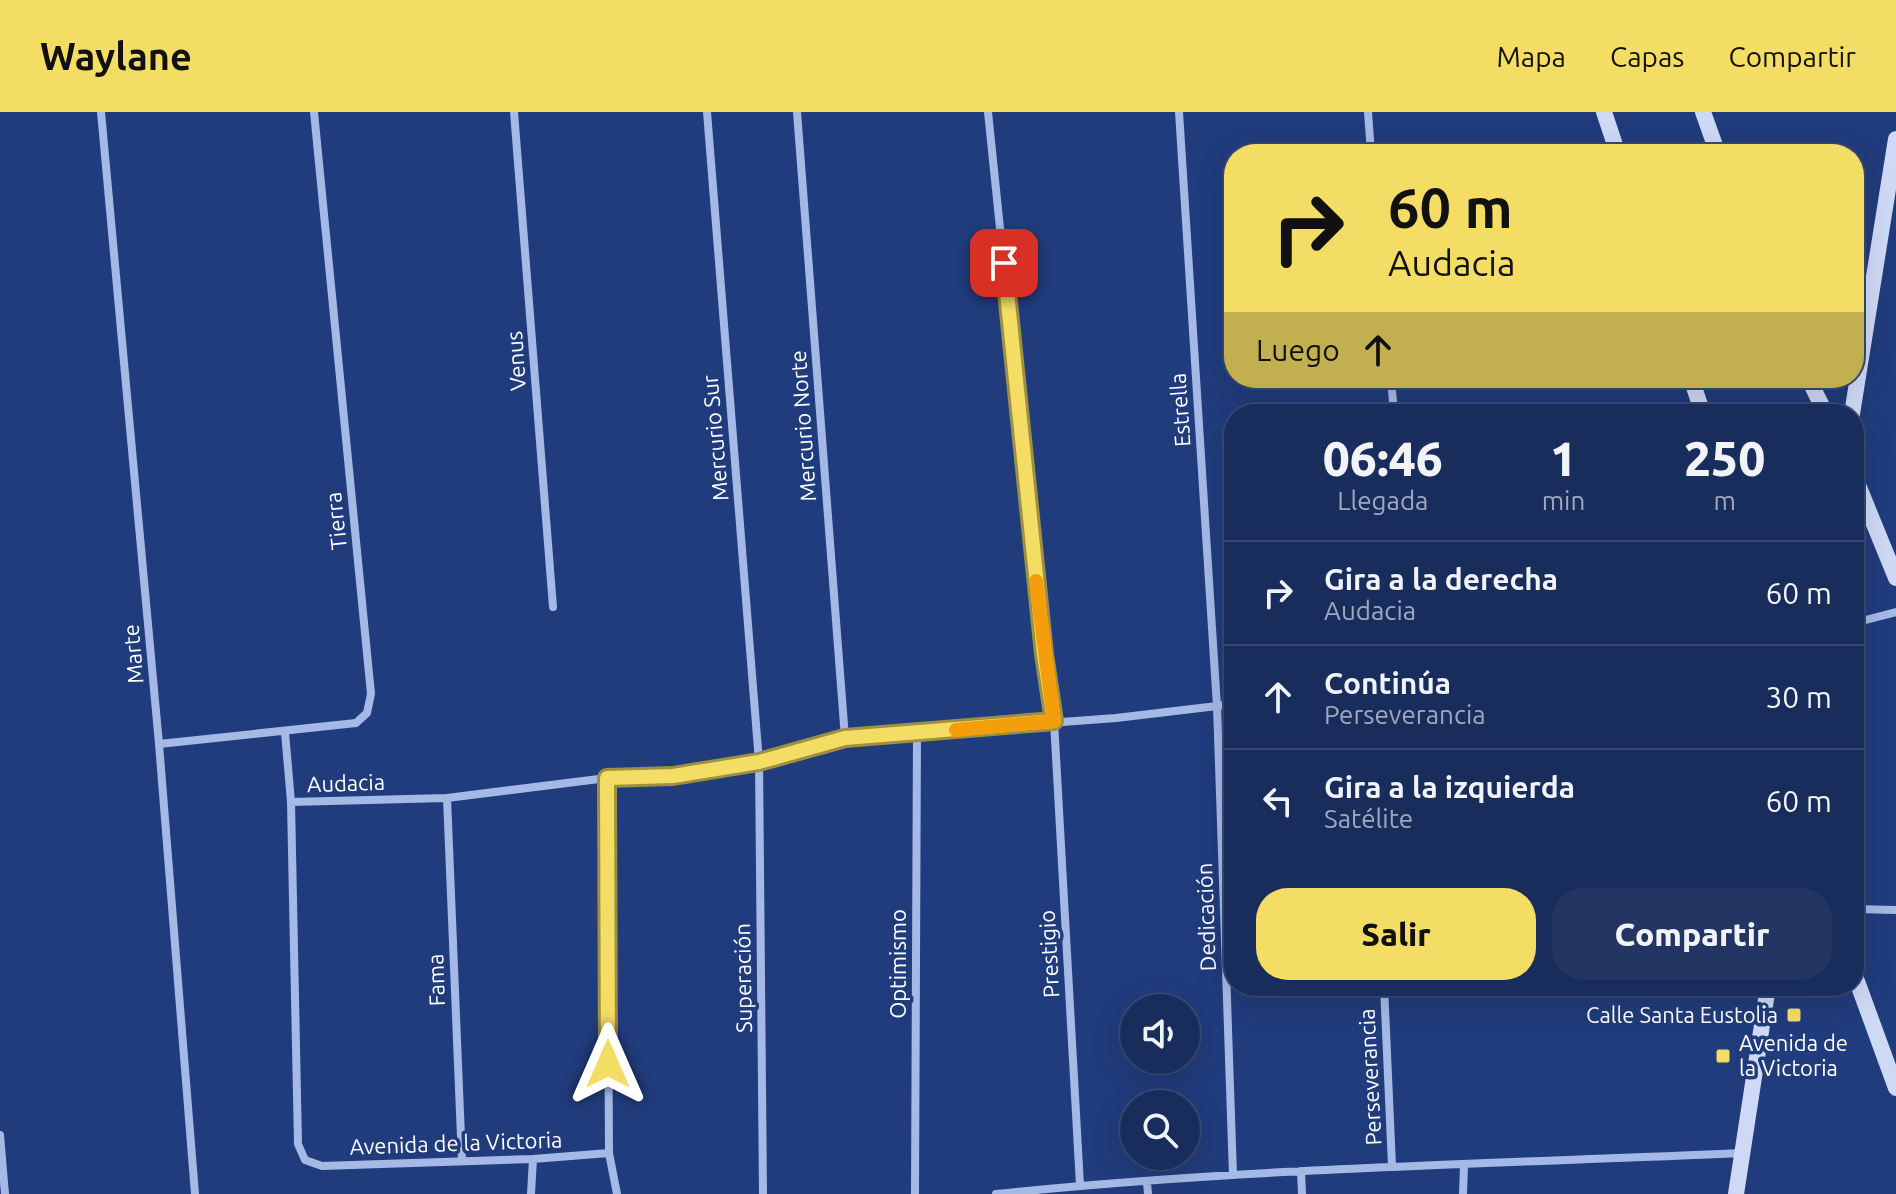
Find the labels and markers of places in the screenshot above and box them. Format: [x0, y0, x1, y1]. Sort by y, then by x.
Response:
pin [970, 229, 1038, 297]
place label: Calle Santa Eustolia [1586, 1002, 1778, 1027]
marker: Calle Santa Eustolia [1785, 1006, 1803, 1024]
place label: Avenida de la Victoria [1739, 1030, 1848, 1080]
marker: Avenida de la Victoria [1714, 1047, 1732, 1065]

